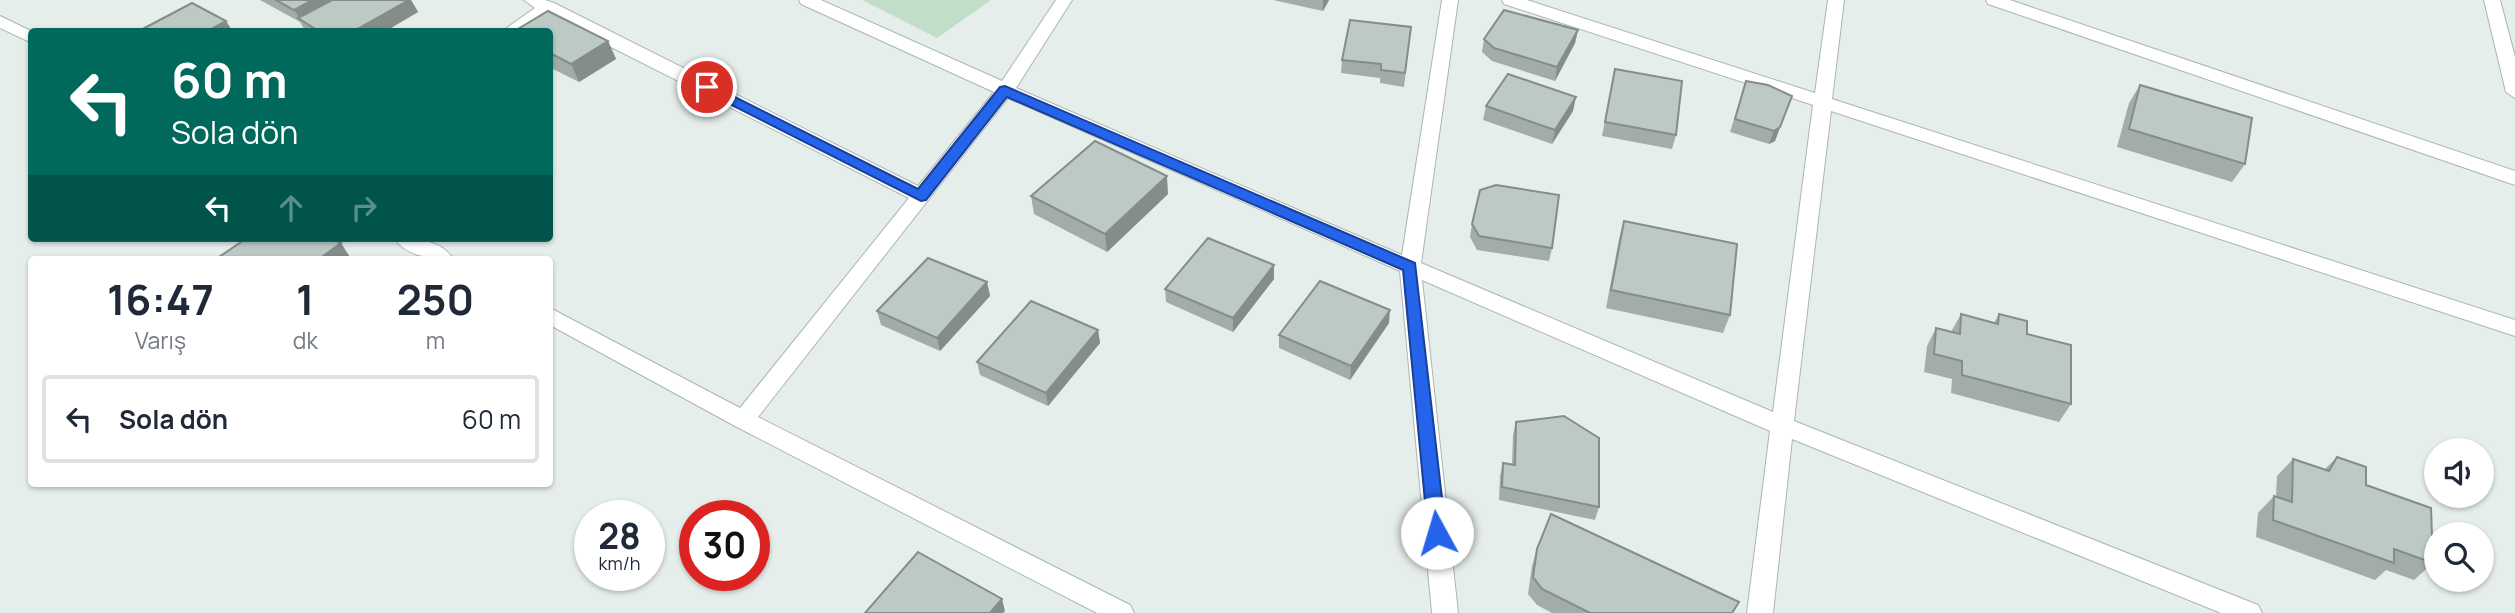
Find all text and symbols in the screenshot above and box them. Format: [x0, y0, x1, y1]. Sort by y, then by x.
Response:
text: 60 m [171, 46, 288, 113]
icon: left [56, 56, 147, 147]
pin [677, 57, 737, 117]
icon: arrive [688, 68, 726, 106]
text: Sola dön [171, 110, 298, 154]
icon: left [199, 189, 237, 227]
icon: ahead [272, 189, 310, 227]
icon: right [345, 189, 383, 227]
text: 16:47 [107, 270, 214, 328]
text: 1 [296, 270, 314, 328]
text: 250 [397, 270, 474, 328]
text: Varış [135, 324, 186, 356]
text: dk [293, 324, 318, 356]
text: m [426, 324, 445, 356]
icon: left [60, 400, 98, 438]
text: Sola dön [119, 401, 228, 437]
text: 60 m [462, 401, 521, 437]
map controls [2424, 438, 2494, 592]
button: sound [2424, 438, 2494, 508]
position arrow [1400, 496, 1474, 570]
speed limit sign: 30 [679, 500, 770, 591]
text: 28 [598, 512, 641, 560]
button: search [2424, 522, 2494, 592]
text: km/h [599, 551, 640, 575]

